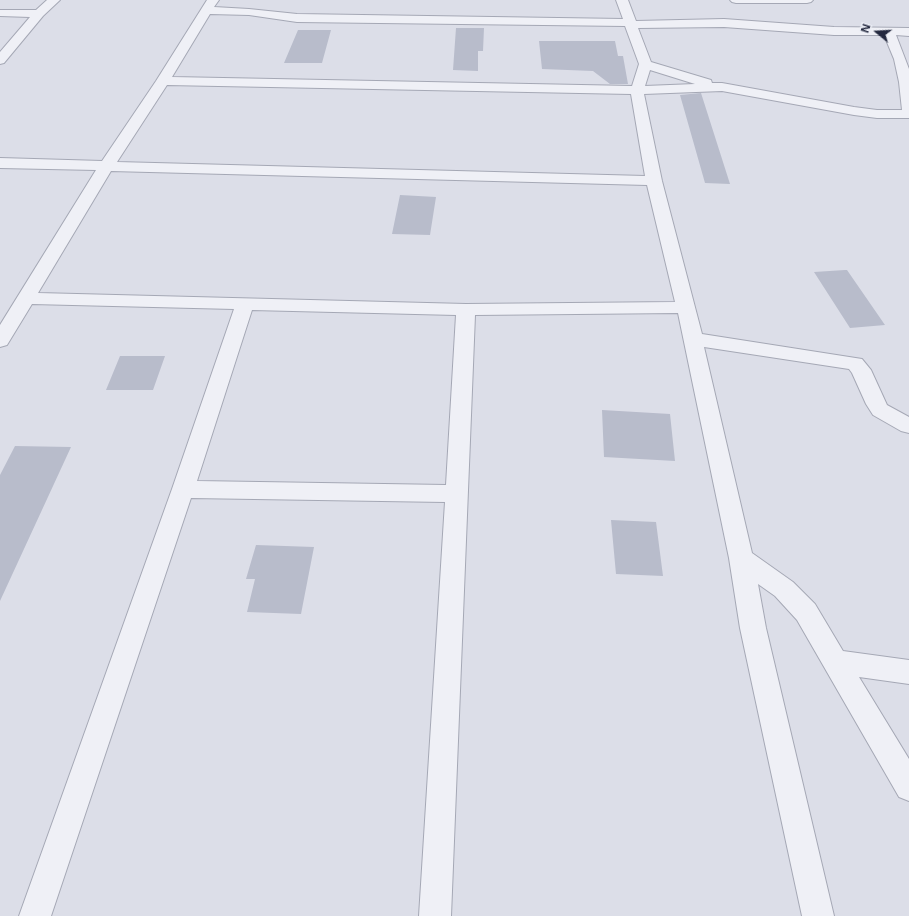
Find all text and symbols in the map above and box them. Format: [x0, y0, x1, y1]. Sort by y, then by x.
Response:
north arrow [857, 12, 897, 52]
text: N [857, 22, 874, 35]

